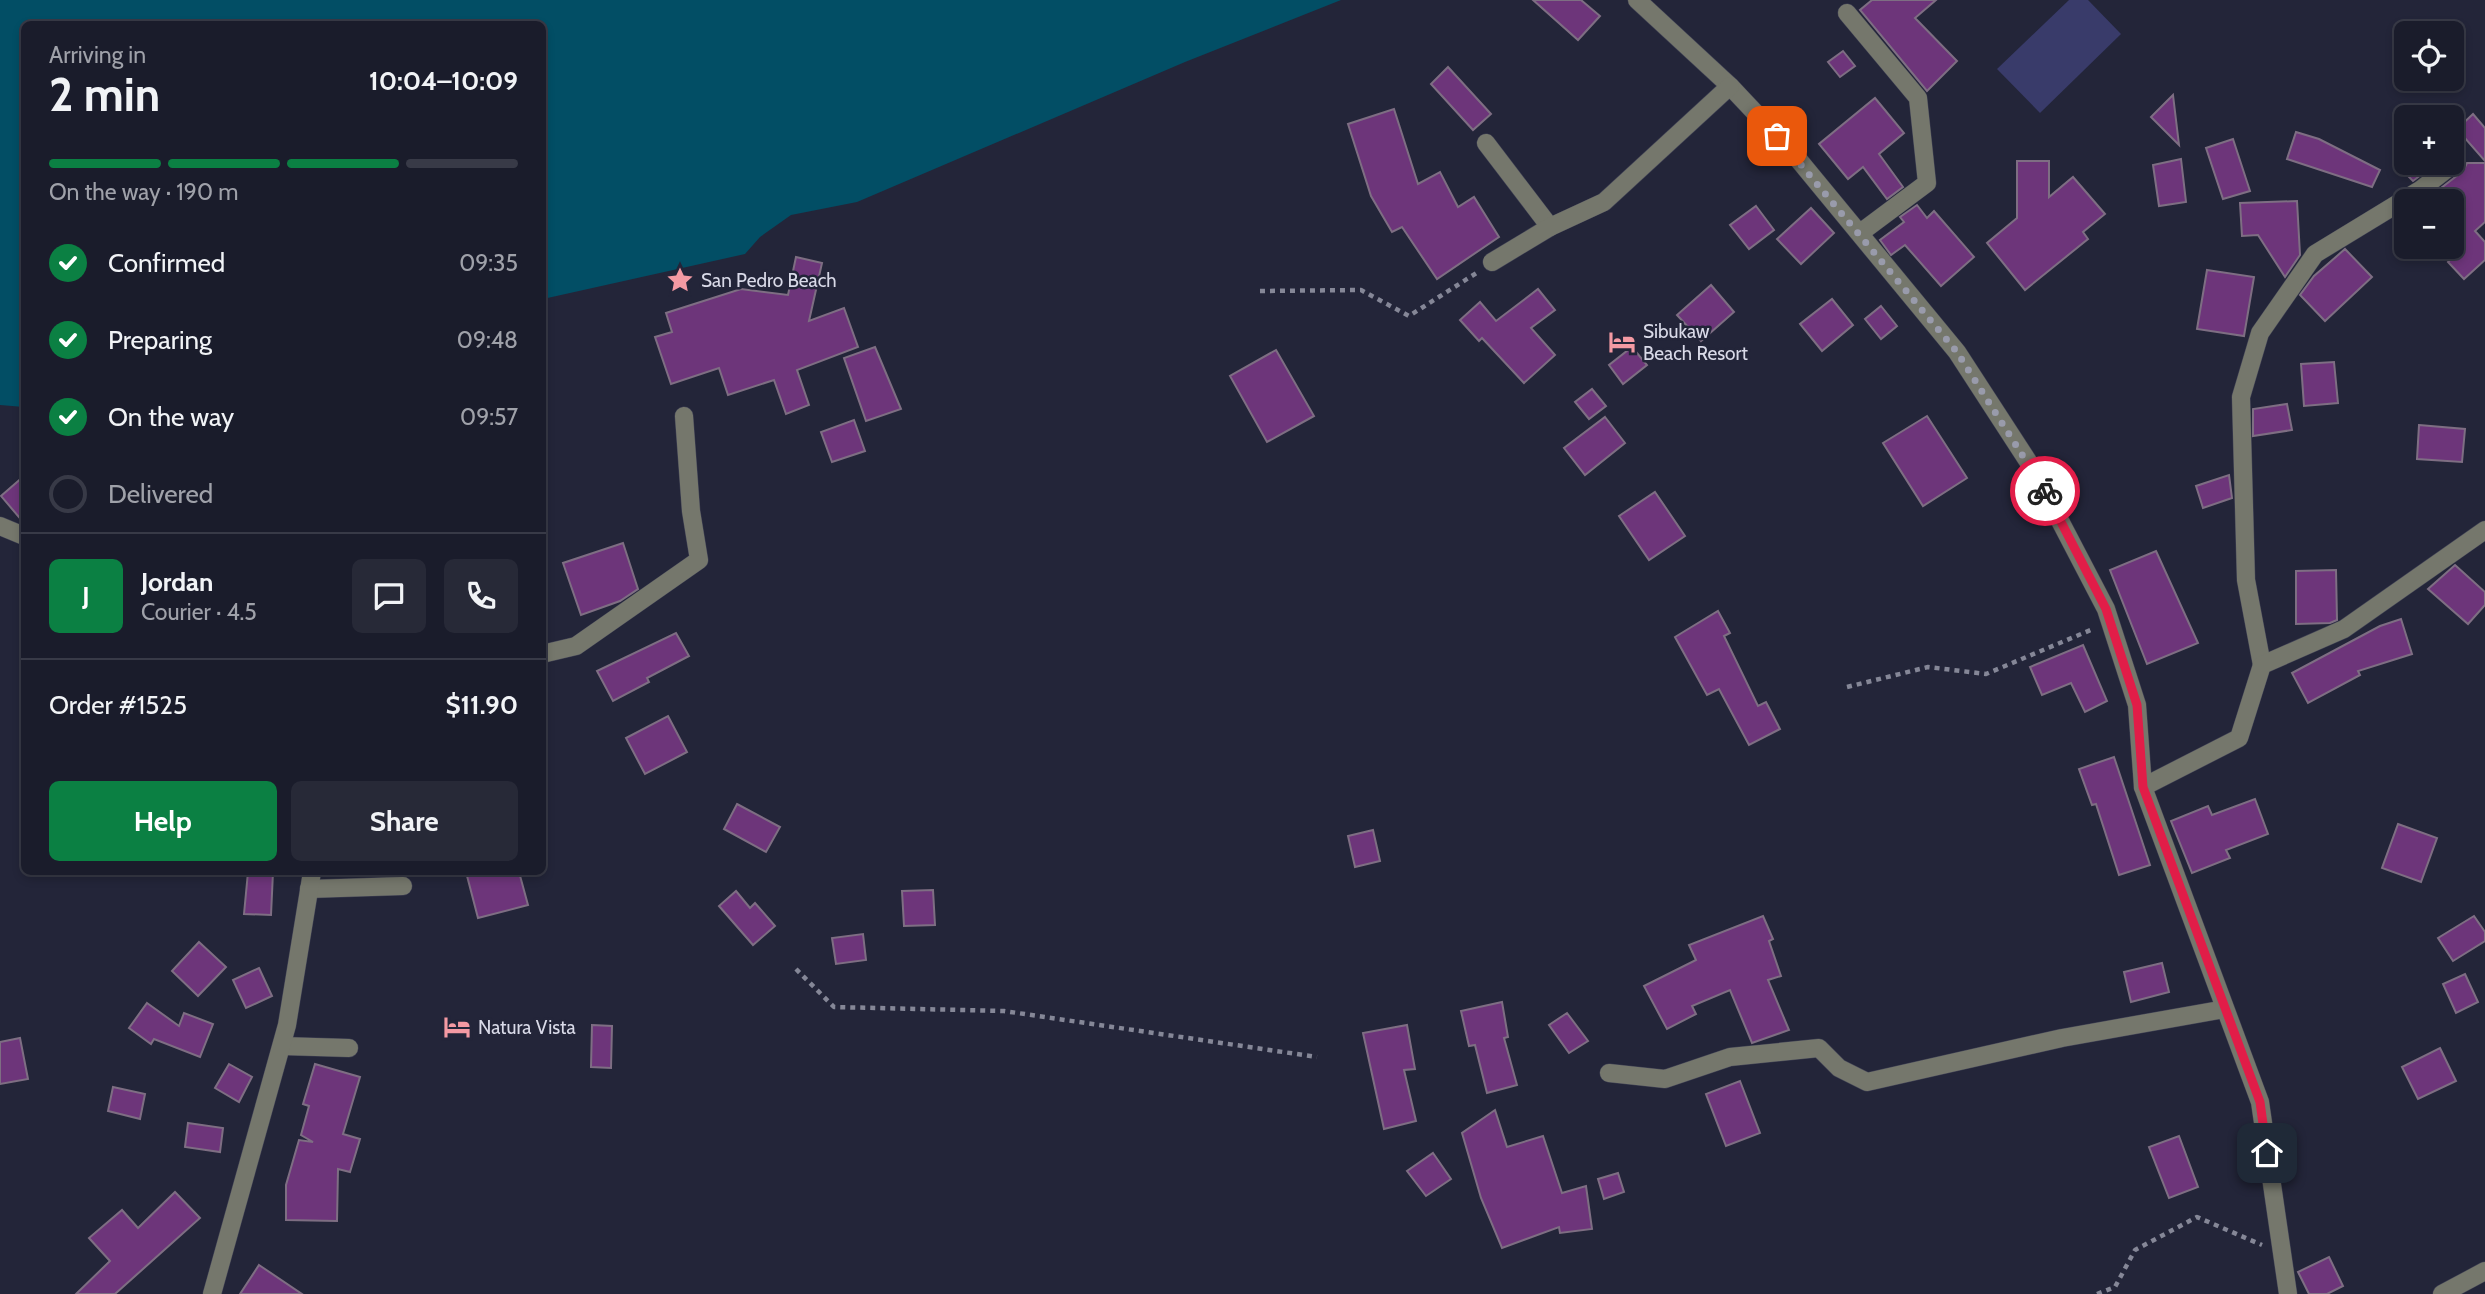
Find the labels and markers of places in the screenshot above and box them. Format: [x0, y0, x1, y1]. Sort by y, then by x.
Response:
pin [1747, 106, 1807, 166]
place icon: San Pedro Beach [665, 265, 695, 295]
place label: San Pedro Beach [701, 269, 837, 292]
place label: Sibukaw Beach Resort [1643, 320, 1749, 365]
hotel icon: Sibukaw Beach Resort [1607, 327, 1637, 357]
hotel icon: Natura Vista [442, 1012, 472, 1042]
place label: Natura Vista [478, 1016, 576, 1039]
pin [2237, 1123, 2297, 1183]

